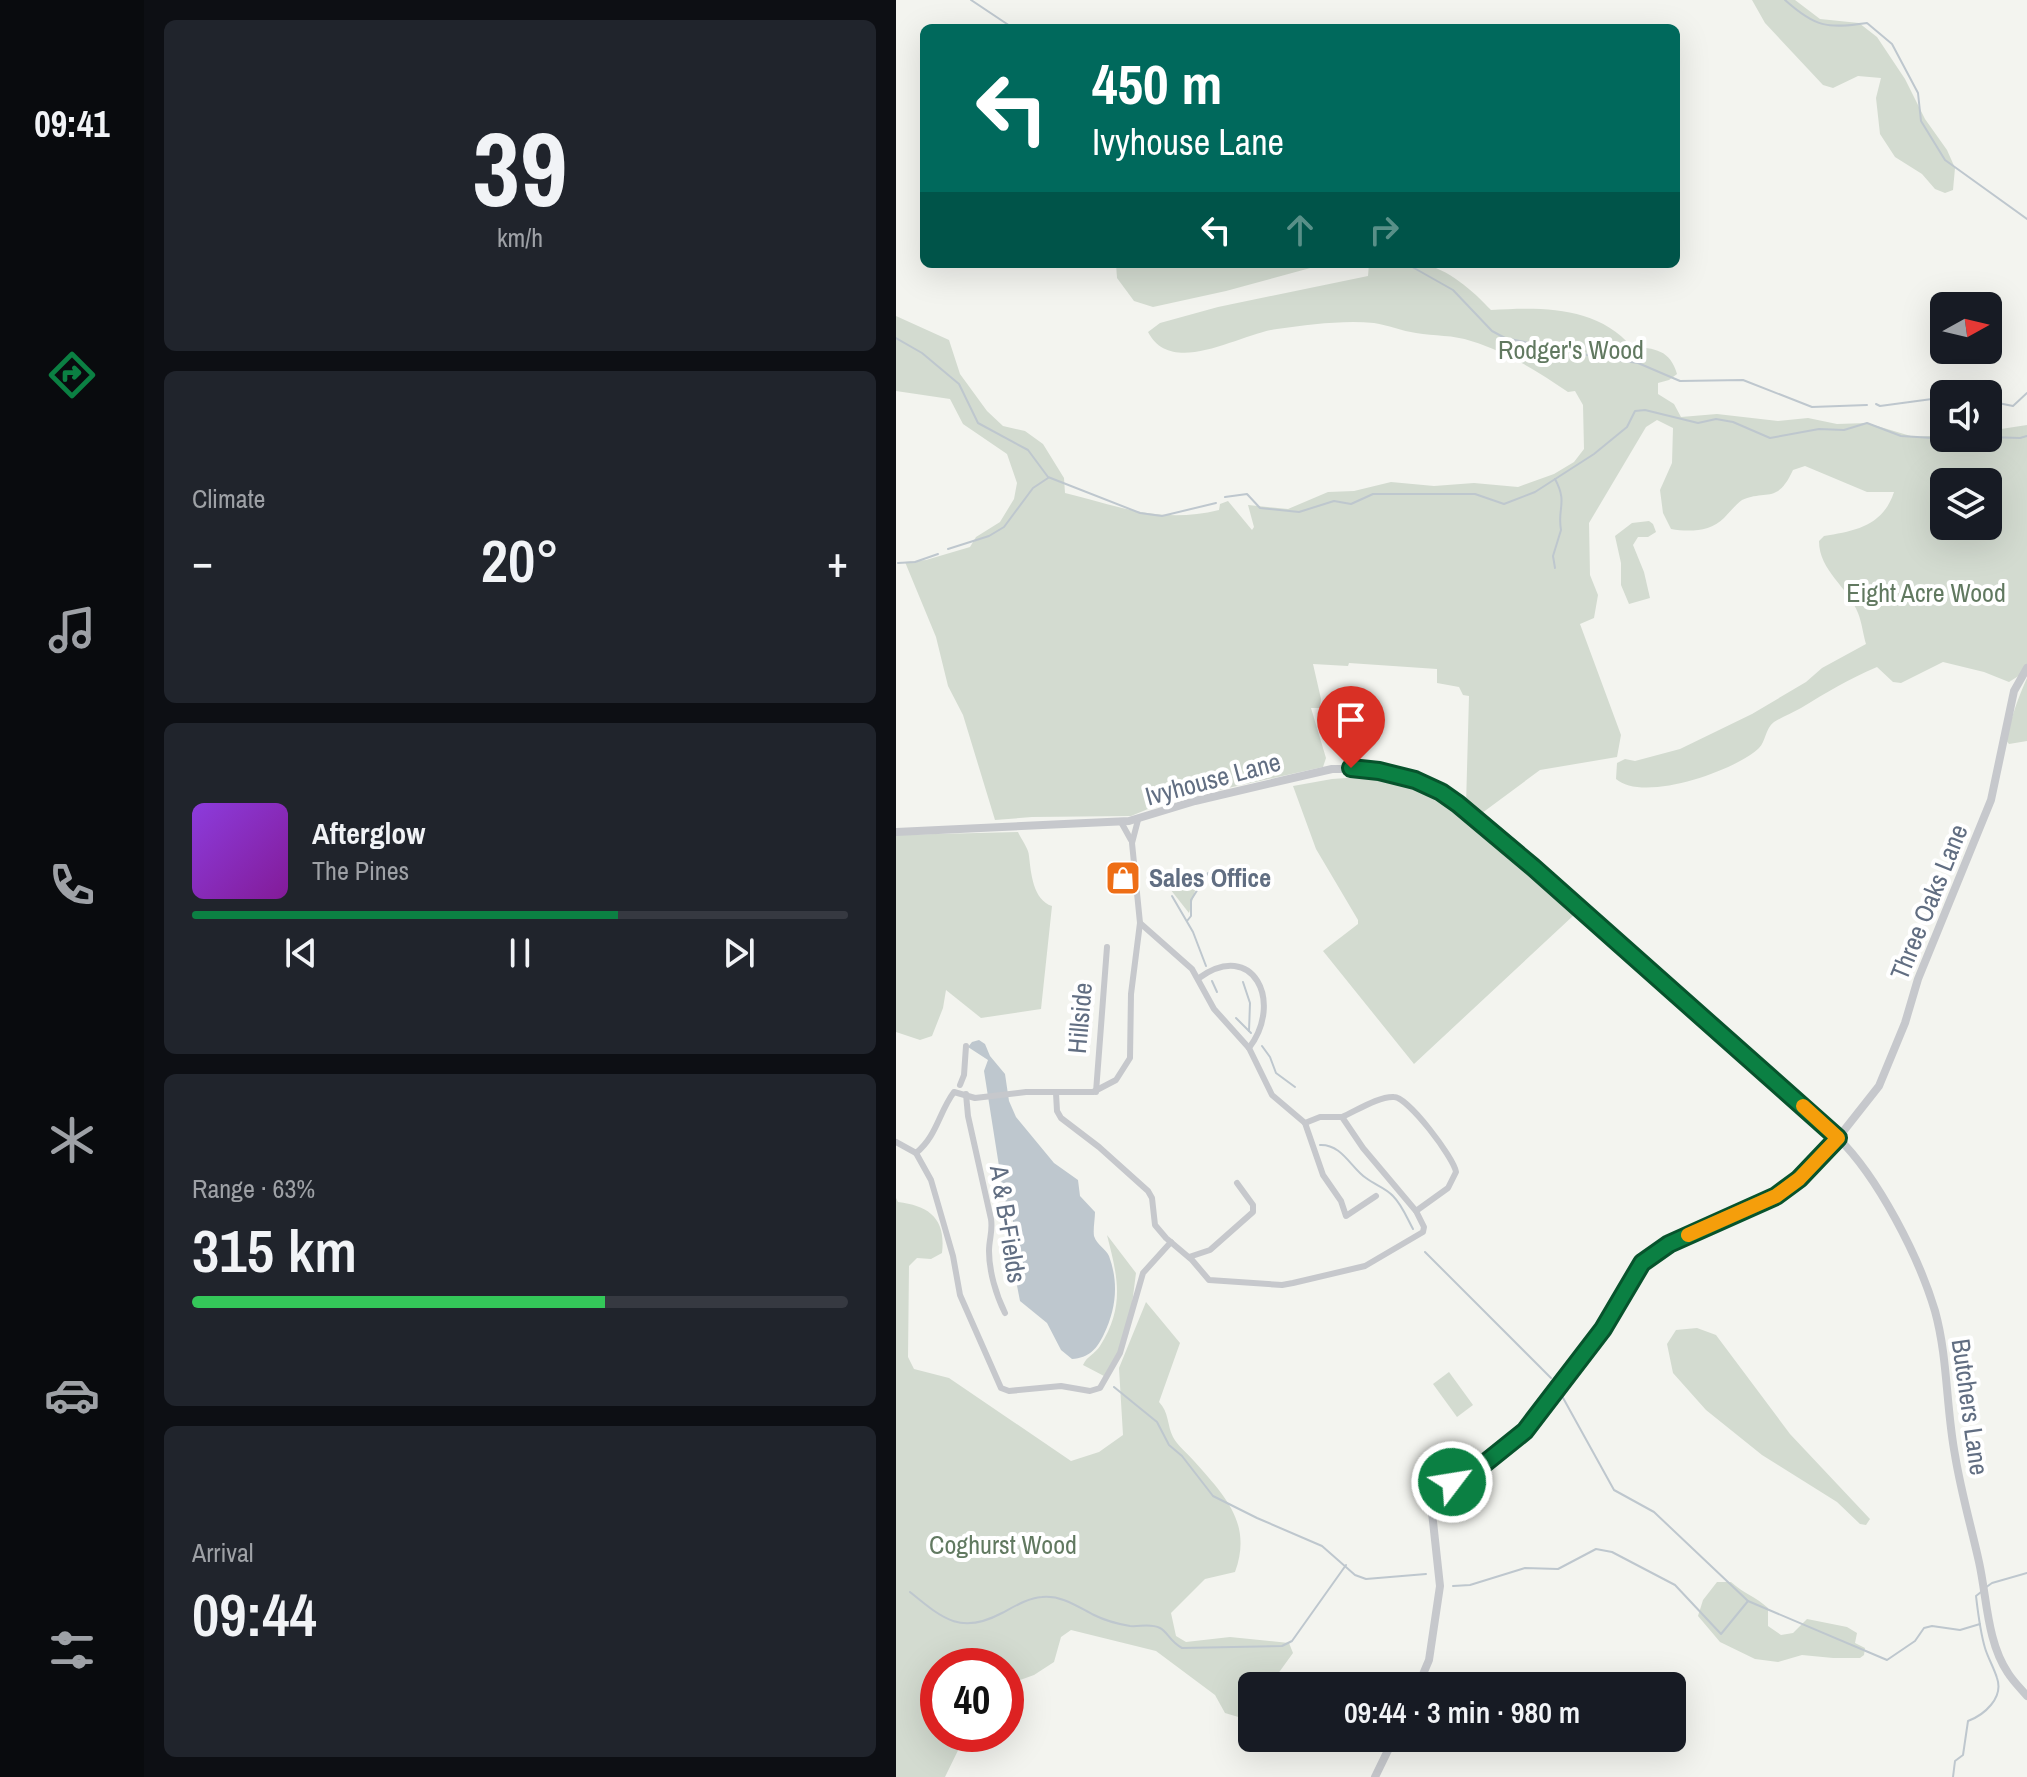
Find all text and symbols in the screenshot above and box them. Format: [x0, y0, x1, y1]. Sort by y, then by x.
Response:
text: 450 m [1092, 46, 1222, 121]
icon: left [960, 56, 1064, 160]
text: 39 [473, 98, 567, 238]
text: 09:41 [34, 100, 110, 148]
text: Ivyhouse Lane [1092, 118, 1284, 166]
icon: left [1194, 208, 1238, 252]
icon: ahead [1278, 208, 1322, 252]
icon: right [1362, 208, 1406, 252]
text: km/h [497, 220, 543, 255]
north arrow [1930, 292, 2002, 364]
map controls [1930, 292, 2002, 540]
park label: Rodger's Wood [1498, 332, 1644, 367]
icon: directions [44, 347, 100, 403]
button: sound [1930, 380, 2002, 452]
button: layers [1930, 468, 2002, 540]
text: Climate [192, 481, 265, 516]
text: 20° [481, 520, 559, 601]
text: − [192, 531, 213, 591]
text: + [827, 531, 848, 591]
park label: Eight Acre Wood [1846, 575, 2006, 610]
icon: music [44, 602, 100, 658]
pin [1317, 686, 1385, 768]
icon: arrive [1329, 698, 1373, 742]
street label: Ivyhouse Lane [1141, 744, 1284, 813]
text: Afterglow [312, 813, 425, 853]
street label: Three Oaks Lane [1881, 819, 1976, 985]
text: The Pines [312, 853, 409, 888]
icon: phone [44, 857, 100, 913]
shop icon: Sales Office [1104, 859, 1142, 897]
place label: Sales Office [1149, 860, 1271, 895]
icon: previous [279, 931, 323, 975]
icon: pause [498, 931, 542, 975]
icon: next [717, 931, 761, 975]
street label: Hillside [1059, 981, 1100, 1055]
icon: climate [44, 1112, 100, 1168]
street label: A & B-Fields [982, 1162, 1035, 1285]
text: Range · 63% [192, 1171, 315, 1206]
text: 315 km [192, 1210, 357, 1291]
street label: Butchers Lane [1944, 1336, 1997, 1477]
icon: car [44, 1367, 100, 1423]
position arrow [1410, 1440, 1494, 1524]
park label: Coghurst Wood [929, 1527, 1077, 1562]
text: Arrival [192, 1535, 254, 1570]
text: 09:44 [192, 1574, 317, 1655]
icon: filters [44, 1622, 100, 1678]
speed limit sign: 40 [920, 1648, 1024, 1752]
text: 09:44 · 3 min · 980 m [1344, 1692, 1580, 1732]

